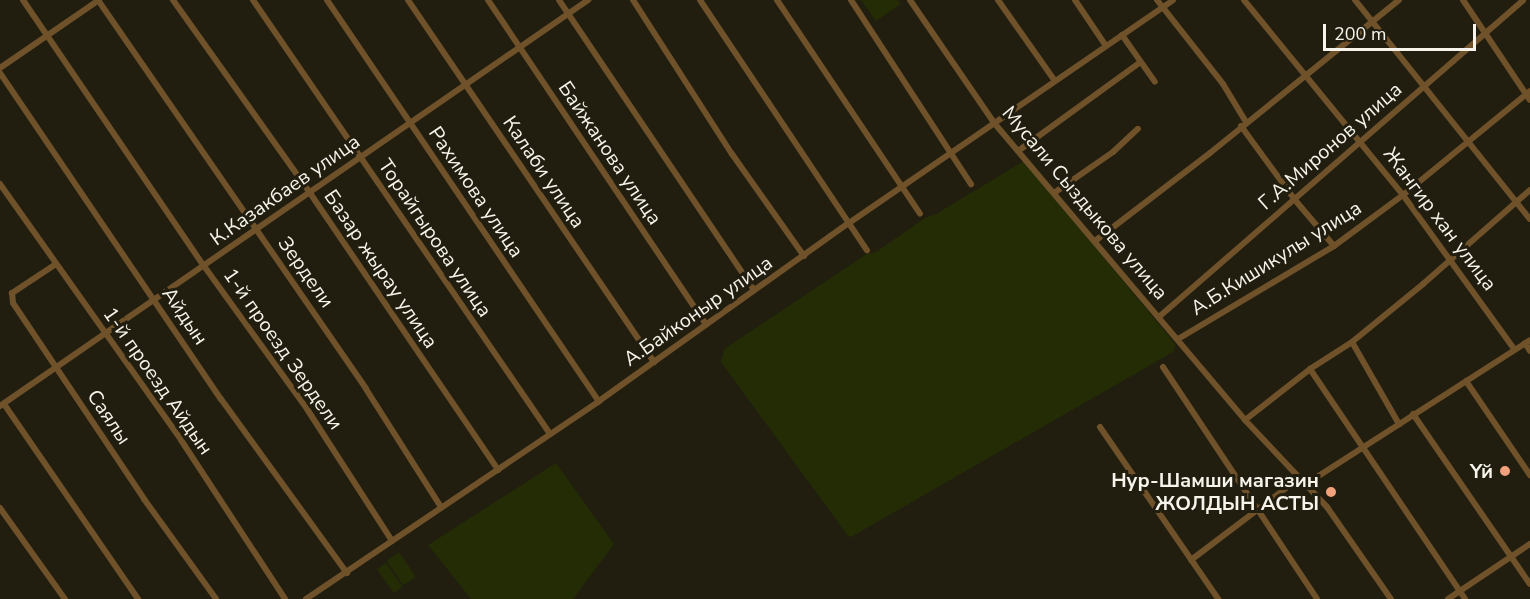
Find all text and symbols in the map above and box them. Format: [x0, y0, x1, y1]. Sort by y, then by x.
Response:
scale bar [1326, 12, 1479, 50]
text: 200 m [1334, 22, 1386, 46]
street label: Байжанова улица [553, 77, 667, 229]
street label: Г.А.Миронов улица [1253, 77, 1407, 215]
street label: Мусали Сыздыкова улица [997, 101, 1173, 305]
street label: Калаби улица [498, 111, 590, 233]
street label: Рахимова улица [423, 122, 529, 262]
street label: К.Казакбаев улица [206, 129, 364, 251]
street label: Жангир хан улица [1378, 143, 1502, 295]
street label: Торайгырова улица [373, 154, 497, 322]
street label: Базар жырау улица [319, 185, 443, 353]
street label: А.Б.Кишикулы улица [1186, 196, 1366, 320]
street label: Зердели [273, 232, 339, 312]
street label: А.Байконыр улица [619, 251, 777, 371]
street label: 1-й проезд Зердели [218, 264, 348, 434]
street label: Айдын [157, 283, 213, 349]
street label: 1-й проезд Айдын [98, 303, 218, 459]
street label: Саялы [82, 385, 136, 449]
place label: Үй [1470, 459, 1493, 483]
marker: Үй [1498, 464, 1512, 478]
place label: Нур-Шамши магазин ЖОЛДЫН АСТЫ [1111, 468, 1319, 515]
marker: Нур-Шамши магазин ЖОЛДЫН АСТЫ [1324, 485, 1338, 499]

